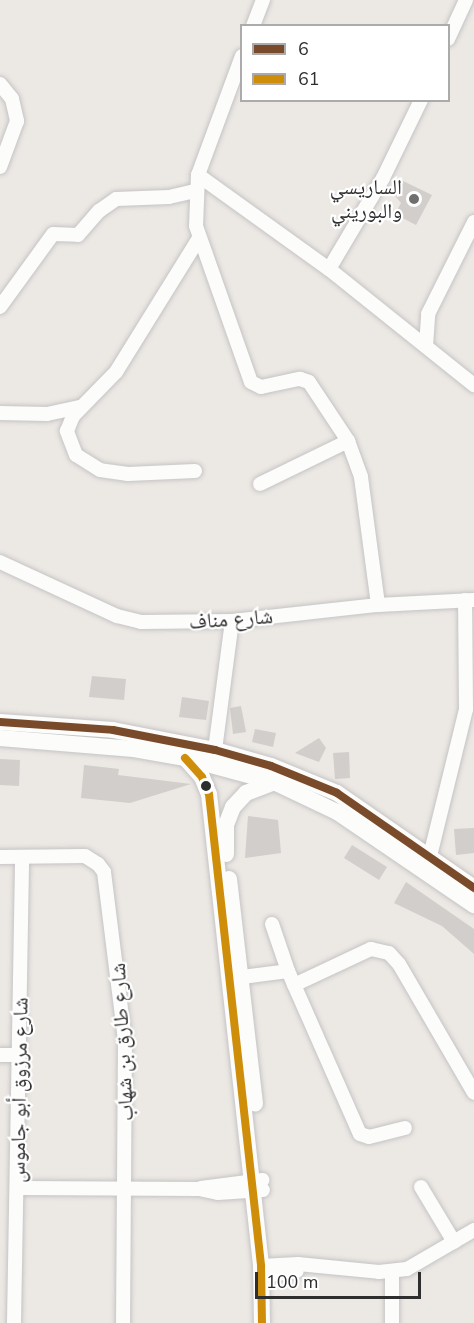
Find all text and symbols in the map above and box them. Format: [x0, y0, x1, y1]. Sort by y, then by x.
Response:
legend [240, 24, 450, 102]
text: 6 [298, 37, 309, 61]
text: 61 [298, 67, 320, 91]
place label: الساريسي والبوريني [330, 174, 402, 224]
marker: الساريسي والبوريني [407, 192, 421, 206]
street label: شارع مناف [188, 603, 274, 635]
unlabelled marker [200, 780, 212, 792]
street label: شارع طارق بن شهاب [105, 962, 139, 1122]
street label: شارع مرزوق أبو جاموس [5, 997, 33, 1183]
scale bar [258, 1260, 424, 1298]
text: 100 m [266, 1270, 318, 1294]

